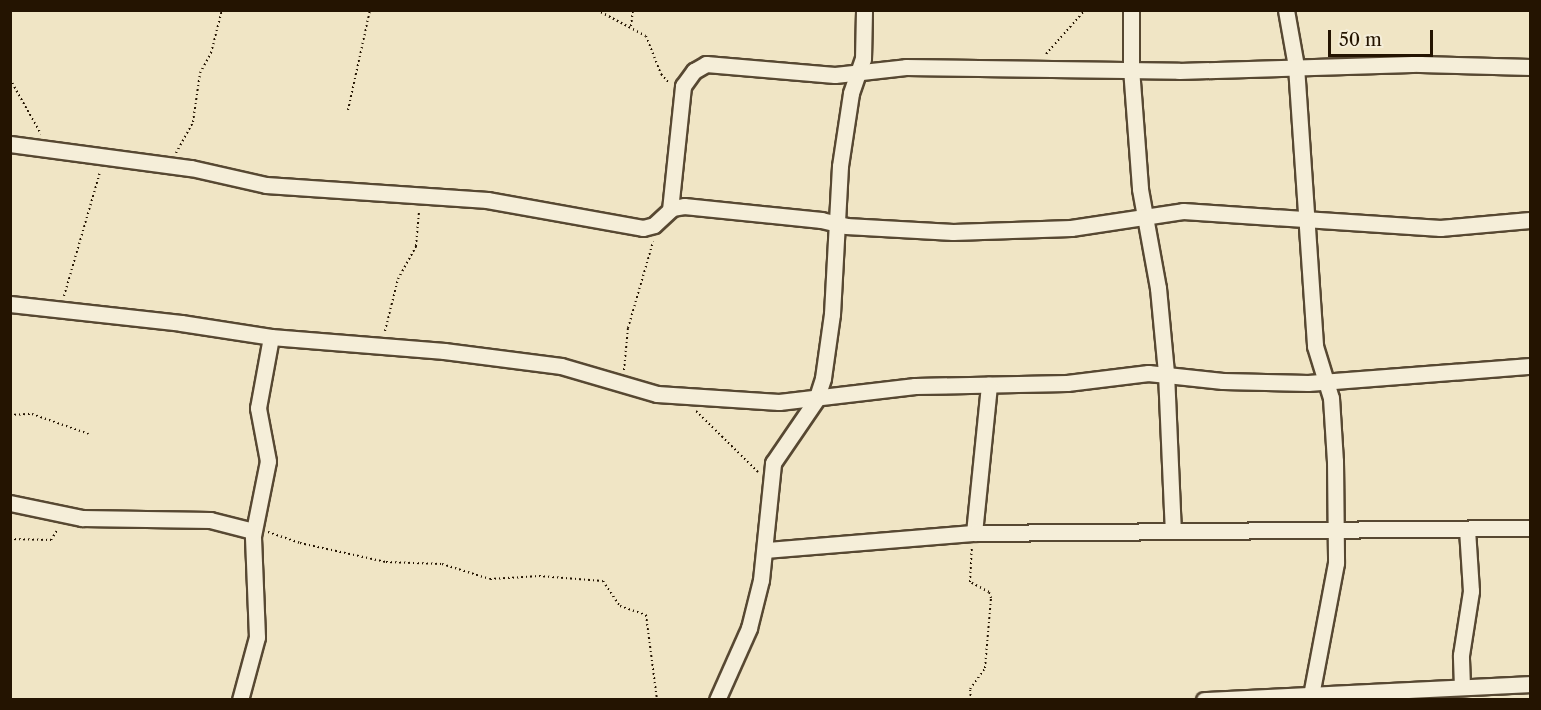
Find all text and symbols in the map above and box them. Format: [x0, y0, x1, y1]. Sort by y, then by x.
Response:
scale bar [1331, 18, 1436, 56]
text: 50 m [1339, 29, 1382, 51]

